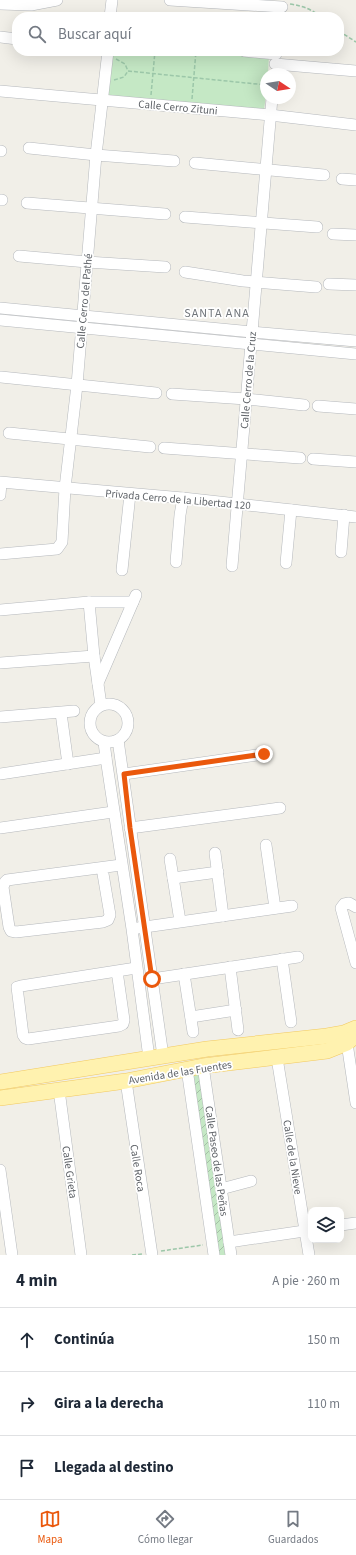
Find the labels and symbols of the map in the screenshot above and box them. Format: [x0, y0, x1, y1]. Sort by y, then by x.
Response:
north arrow [260, 68, 296, 104]
street label: Calle Cerro Zituni [138, 97, 218, 118]
street label: Calle Cerro del Pathé [73, 252, 96, 349]
district label: SANTA ANA [184, 305, 250, 322]
street label: Calle Cerro de la Cruz [237, 330, 260, 429]
street label: Privada Cerro de la Libertad 120 [105, 486, 251, 513]
route end [255, 745, 273, 763]
route start [143, 970, 161, 988]
street label: Avenida de las Fuentes [127, 1057, 233, 1088]
street label: Calle Paseo de las Peñas [201, 1105, 232, 1218]
street label: Calle de la Nieve [279, 1119, 306, 1196]
street label: Calle Roca [126, 1143, 149, 1193]
street label: Calle Grieta [58, 1145, 81, 1199]

